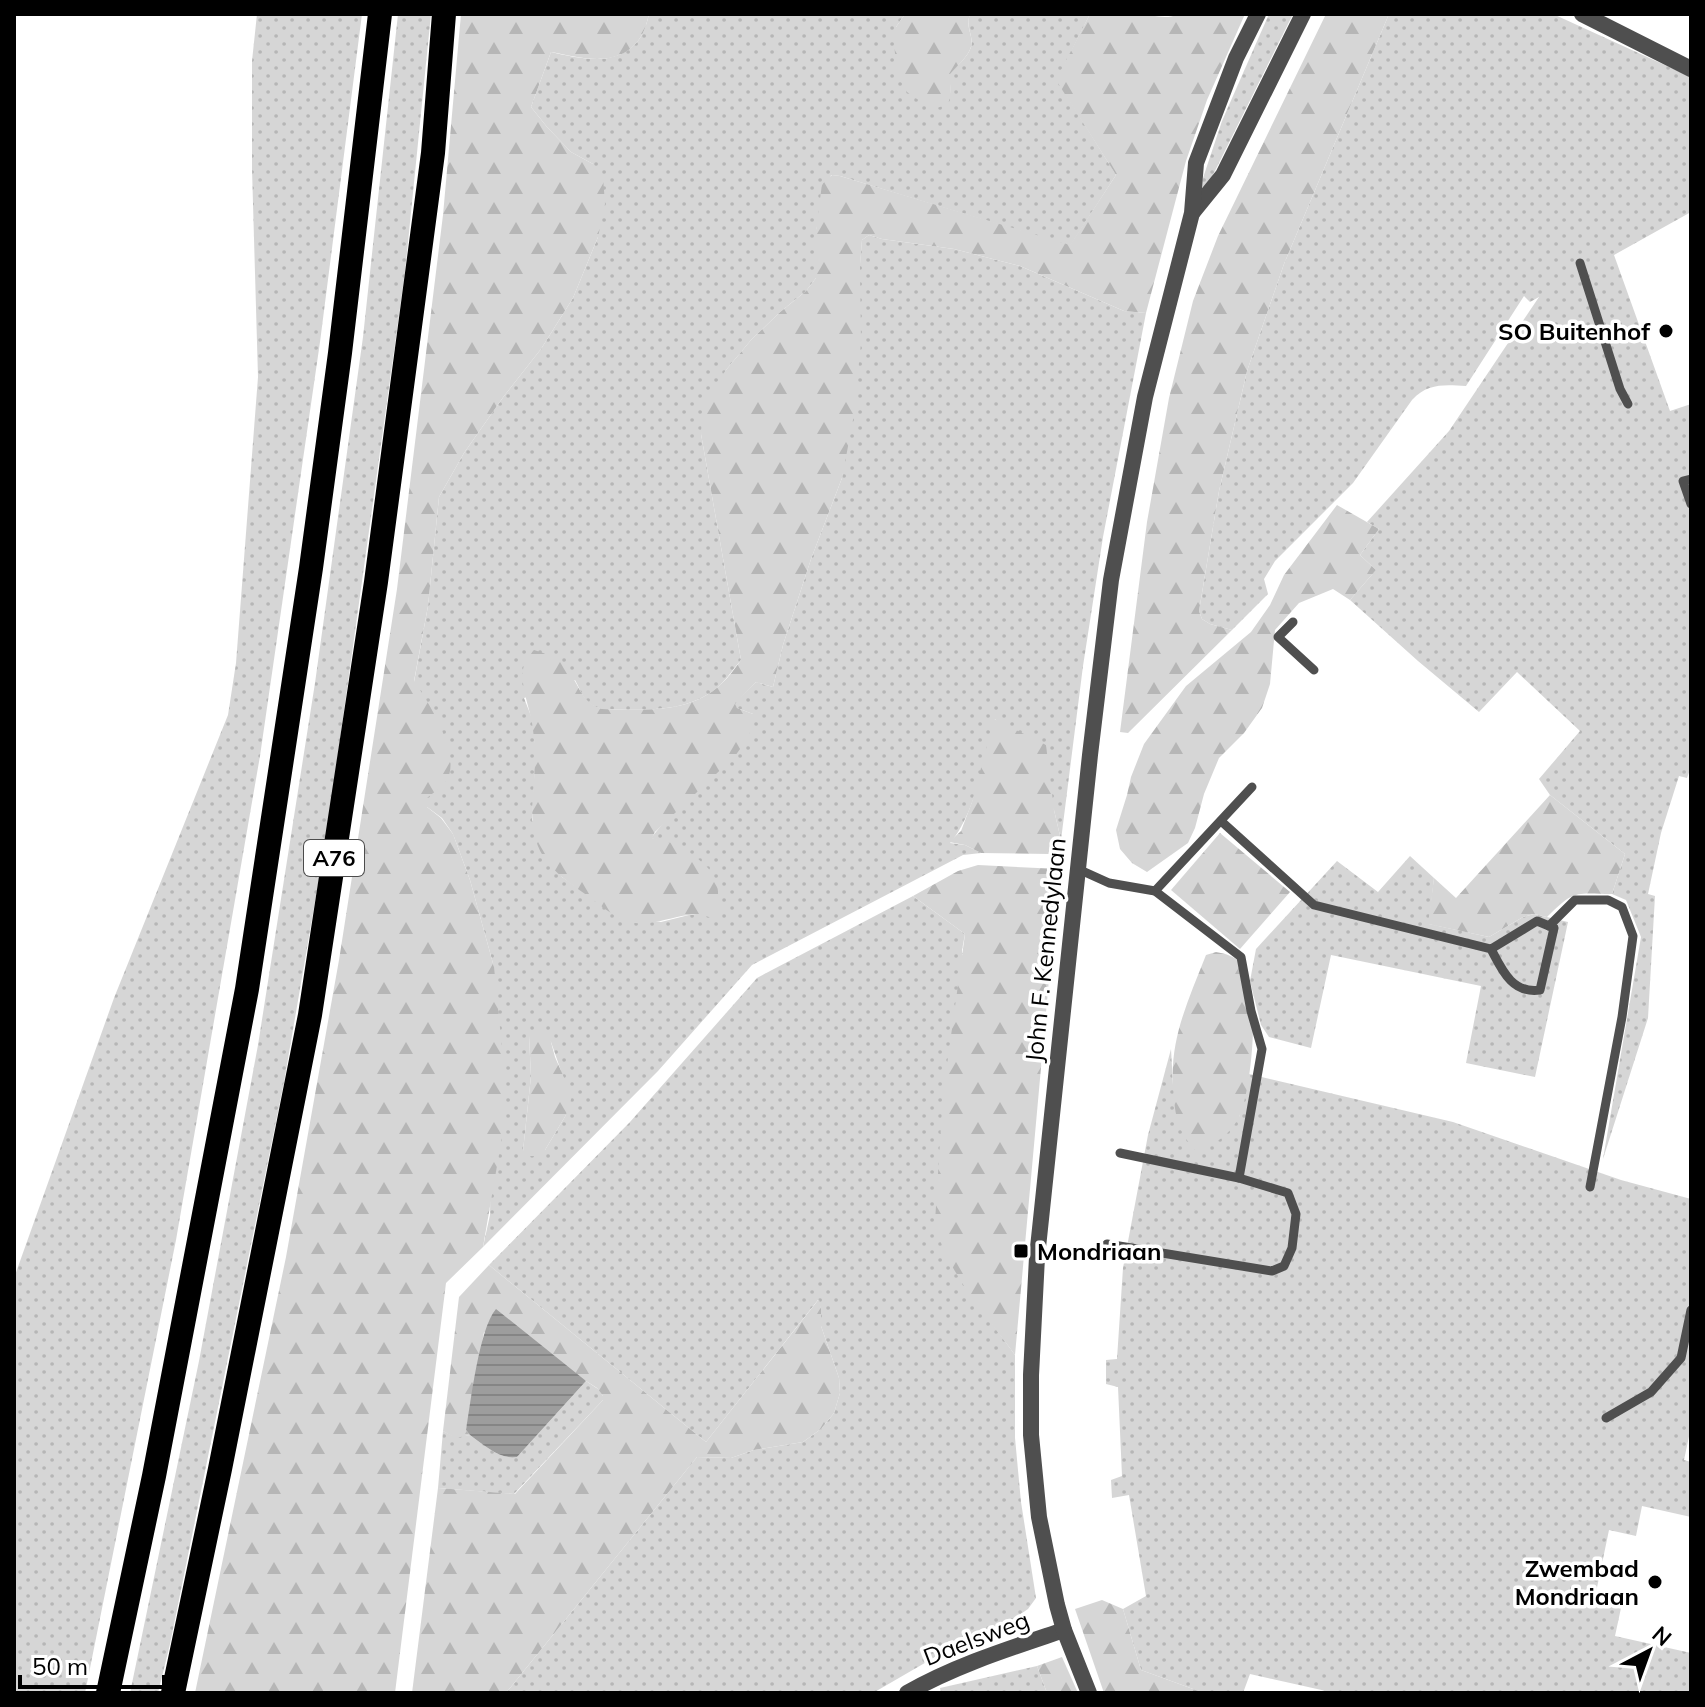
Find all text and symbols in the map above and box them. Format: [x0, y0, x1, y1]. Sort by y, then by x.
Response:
place label: SO Buitenhof [1498, 316, 1651, 346]
marker: SO Buitenhof [1657, 322, 1675, 340]
street label: John F. Kennedylaan [1018, 836, 1072, 1064]
road number: A76 [304, 840, 364, 876]
place label: Mondriaan [1037, 1236, 1161, 1266]
marker: Mondriaan [1012, 1242, 1030, 1260]
place label: Zwembad Mondriaan [1515, 1553, 1639, 1611]
marker: Zwembad Mondriaan [1646, 1573, 1664, 1591]
street label: Daelsweg [919, 1604, 1033, 1672]
north arrow [1609, 1611, 1689, 1691]
text: N [1647, 1620, 1678, 1652]
scale bar [20, 1639, 164, 1689]
text: 50 m [32, 1651, 88, 1681]

